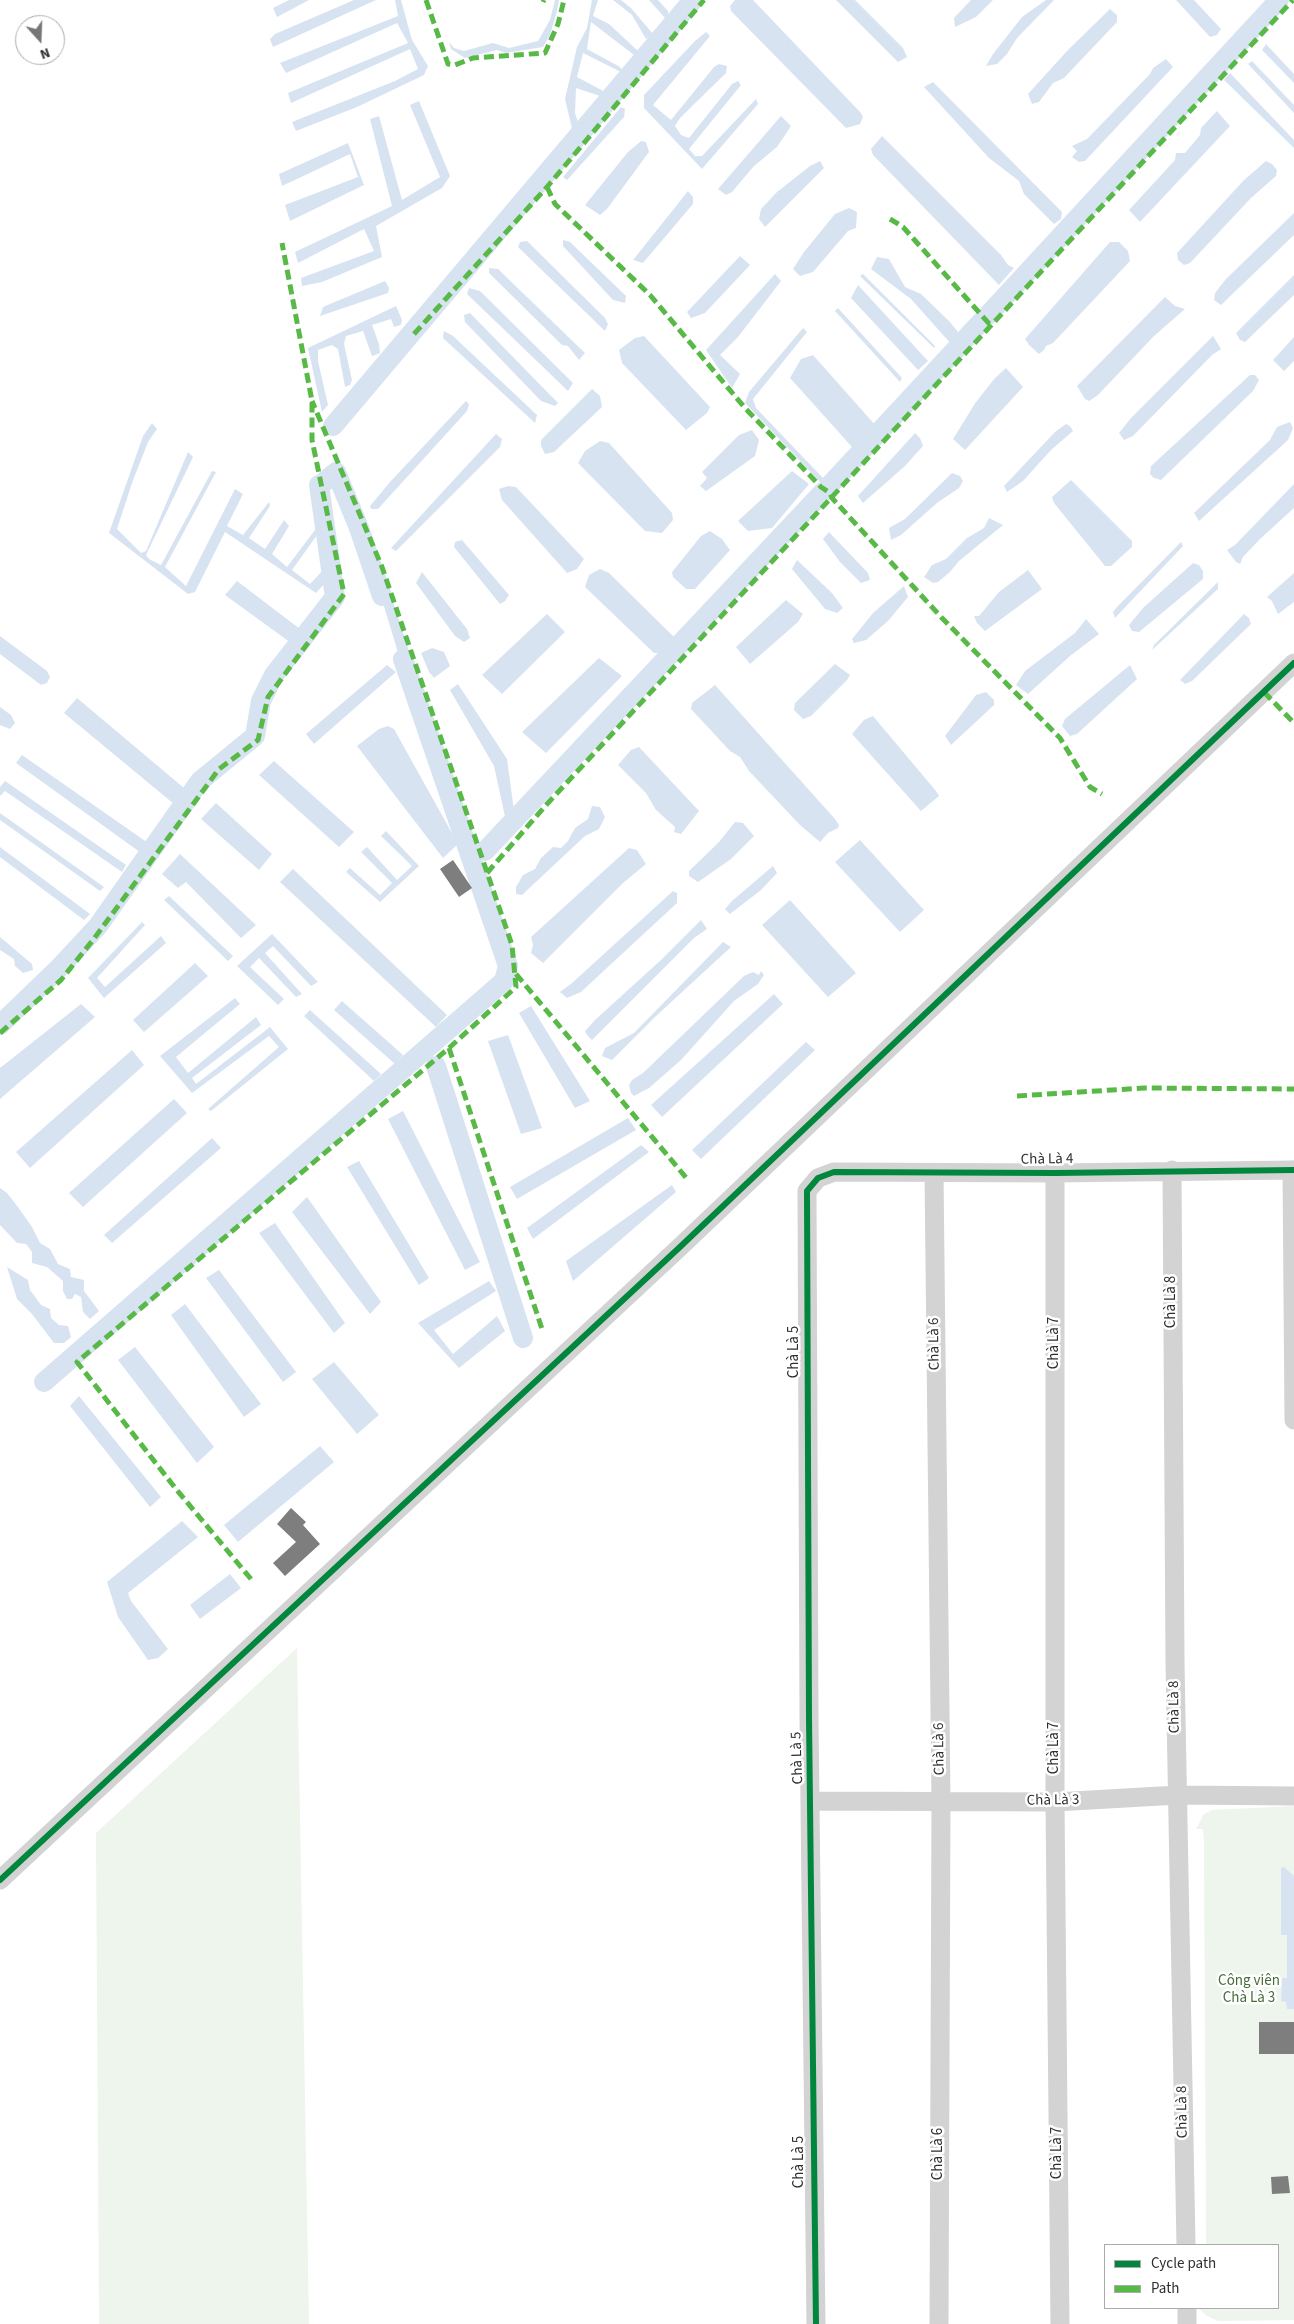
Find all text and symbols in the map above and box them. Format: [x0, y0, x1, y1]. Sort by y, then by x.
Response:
north arrow [15, 15, 65, 65]
text: N [37, 42, 53, 64]
street label: Chà Là 4 [1021, 1151, 1073, 1169]
street label: Chà Là 8 [1163, 1276, 1181, 1328]
street label: Chà Là 7 [1046, 1317, 1064, 1369]
street label: Chà Là 6 [926, 1318, 944, 1370]
street label: Chà Là 5 [786, 1326, 804, 1378]
street label: Chà Là 8 [1166, 1681, 1184, 1733]
street label: Chà Là 7 [1046, 1722, 1064, 1774]
street label: Chà Là 6 [931, 1723, 949, 1775]
street label: Chà Là 5 [788, 1731, 808, 1785]
street label: Chà Là 3 [1027, 1792, 1079, 1810]
park label: Công viên Chà Là 3 [1218, 1973, 1280, 2008]
street label: Chà Là 8 [1174, 2086, 1192, 2138]
street label: Chà Là 7 [1049, 2127, 1067, 2179]
street label: Chà Là 6 [930, 2128, 948, 2180]
street label: Chà Là 5 [791, 2136, 809, 2188]
legend [1104, 2244, 1279, 2309]
text: Cycle path [1151, 2253, 1216, 2274]
text: Path [1151, 2278, 1179, 2299]

